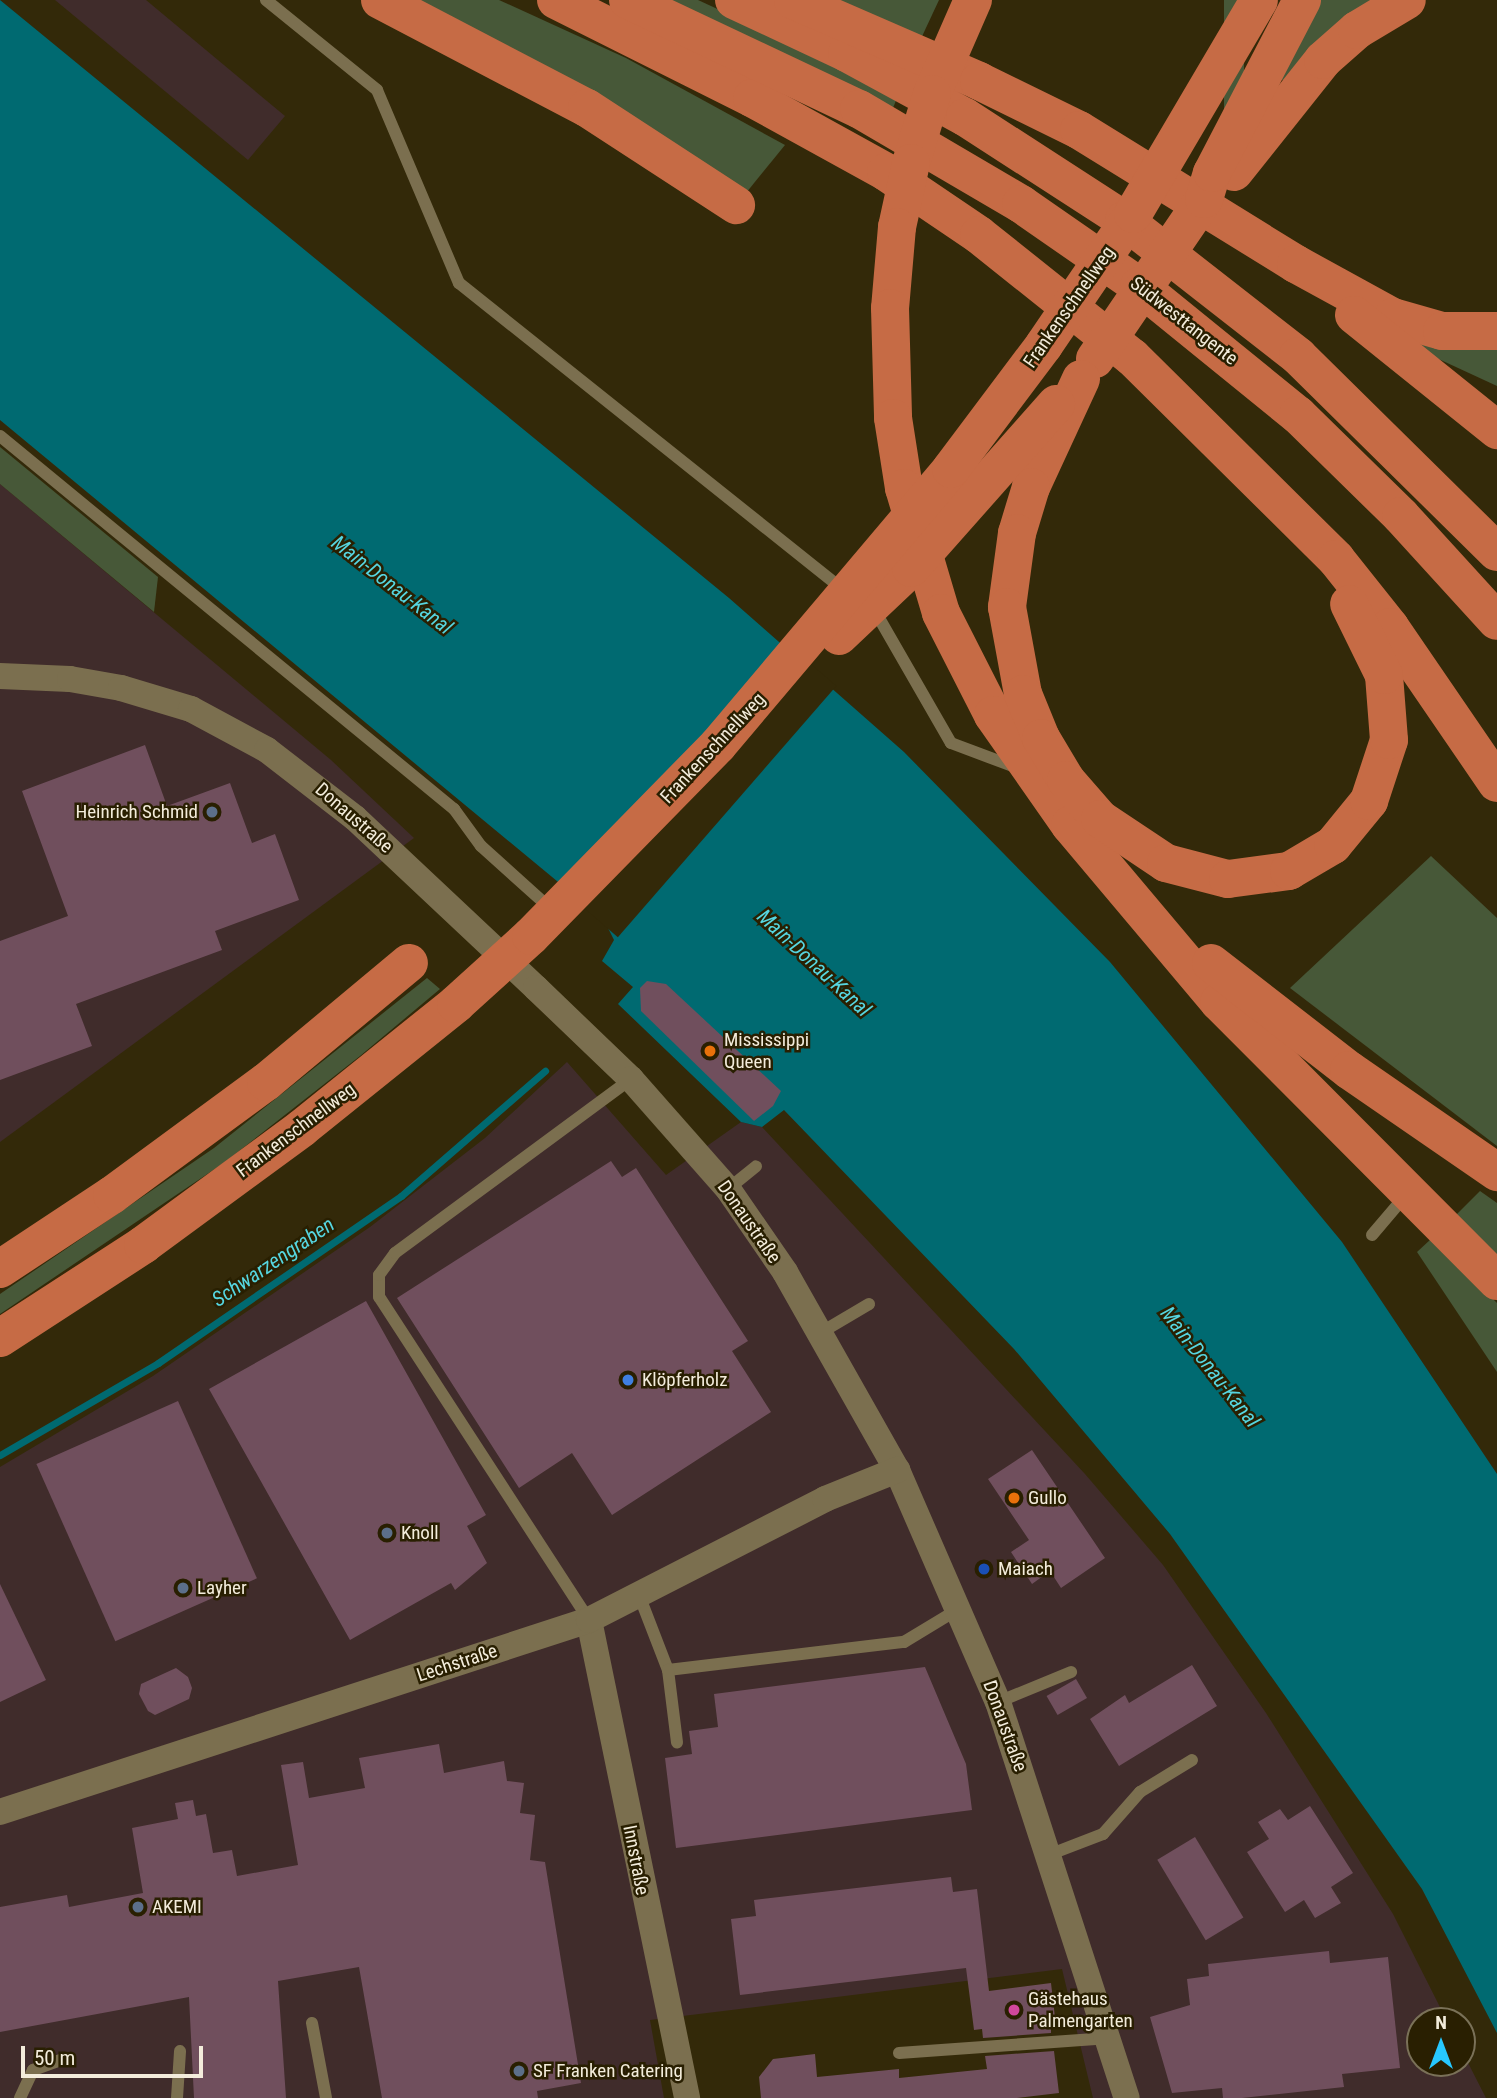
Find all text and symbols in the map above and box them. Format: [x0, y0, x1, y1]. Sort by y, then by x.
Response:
street label: Frankenschnellweg [1019, 242, 1119, 372]
street label: Südwesttangente [1126, 272, 1242, 370]
water label: Main-Donau-Kanal [327, 530, 457, 640]
street label: Frankenschnellweg [656, 688, 770, 808]
street label: Donaustraße [310, 778, 398, 858]
place label: Heinrich Schmid [75, 801, 198, 823]
marker: Heinrich Schmid [204, 804, 220, 820]
water label: Main-Donau-Kanal [752, 904, 876, 1022]
place label: Mississippi Queen [724, 1029, 809, 1073]
marker: Mississippi Queen [702, 1043, 718, 1059]
street label: Frankenschnellweg [232, 1078, 360, 1182]
street label: Donaustraße [712, 1176, 786, 1268]
water label: Schwarzengraben [207, 1212, 339, 1312]
water label: Main-Donau-Kanal [1155, 1302, 1265, 1432]
place label: Klöpferholz [642, 1369, 728, 1391]
marker: Klöpferholz [620, 1372, 636, 1388]
place label: Gullo [1028, 1487, 1067, 1509]
marker: Gullo [1006, 1490, 1022, 1506]
place label: Knoll [401, 1522, 439, 1544]
marker: Knoll [379, 1525, 395, 1541]
place label: Maiach [998, 1558, 1053, 1580]
marker: Maiach [976, 1561, 992, 1577]
place label: Layher [197, 1577, 247, 1599]
marker: Layher [175, 1580, 191, 1596]
street label: Lechstraße [414, 1639, 500, 1687]
street label: Donaustraße [978, 1677, 1032, 1775]
street label: Innstraße [618, 1823, 654, 1897]
place label: AKEMI [152, 1896, 202, 1918]
marker: AKEMI [130, 1899, 146, 1915]
place label: Gästehaus Palmengarten [1028, 1988, 1133, 2032]
marker: Gästehaus Palmengarten [1006, 2002, 1022, 2018]
north arrow [1406, 2007, 1476, 2077]
text: N [1435, 2011, 1447, 2034]
scale bar [24, 2032, 206, 2076]
text: 50 m [34, 2046, 75, 2070]
place label: SF Franken Catering [533, 2060, 683, 2082]
marker: SF Franken Catering [511, 2063, 527, 2079]

